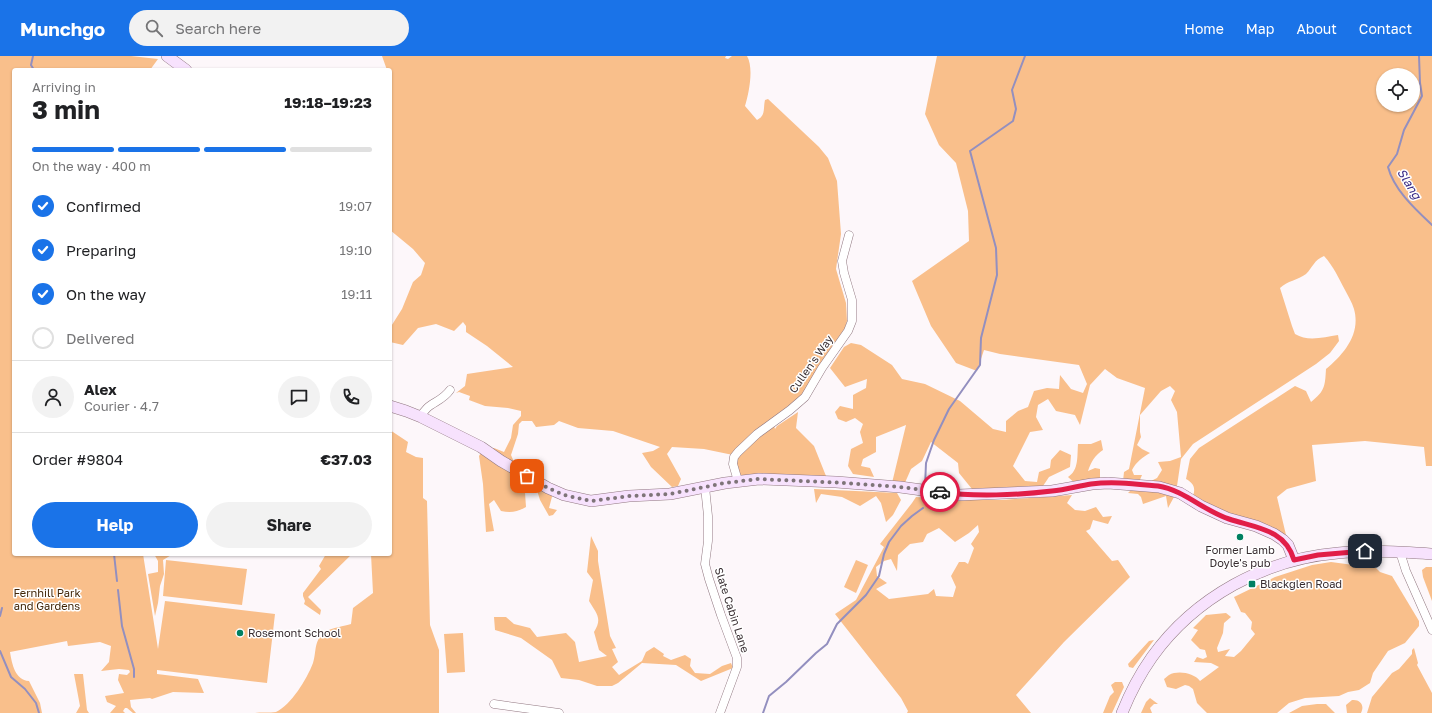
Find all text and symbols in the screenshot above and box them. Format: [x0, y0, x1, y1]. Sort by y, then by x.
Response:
search box [129, 10, 409, 46]
text: Munchgo [20, 17, 105, 40]
icon: search [143, 17, 165, 39]
text: Search here [175, 19, 261, 37]
text: Home [1184, 20, 1224, 37]
text: Map [1246, 20, 1274, 37]
text: About [1296, 20, 1337, 37]
text: Contact [1359, 20, 1412, 37]
map controls [1376, 68, 1420, 112]
button: locate [1376, 68, 1420, 112]
text: Arriving in [32, 79, 96, 95]
text: 19:18–19:23 [284, 93, 372, 111]
text: 3 min [32, 94, 100, 125]
text: On the way · 400 m [32, 158, 151, 174]
water label: Slang [1394, 166, 1425, 203]
icon: check [32, 195, 54, 217]
text: Confirmed [66, 197, 141, 215]
text: 19:07 [339, 198, 372, 214]
icon: check [32, 239, 54, 261]
text: Preparing [66, 241, 136, 259]
text: 19:10 [340, 242, 372, 258]
icon: check [32, 283, 54, 305]
text: On the way [66, 285, 146, 303]
text: 19:11 [341, 286, 372, 302]
text: Delivered [66, 329, 134, 347]
street label: Cullen's Way [786, 332, 835, 395]
button: person [32, 376, 74, 418]
button: chat [278, 376, 320, 418]
button: phone [330, 376, 372, 418]
text: Alex [84, 380, 117, 398]
text: Courier · 4.7 [84, 398, 159, 414]
text: Order #9804 [32, 450, 123, 468]
text: €37.03 [320, 450, 372, 468]
pin [510, 459, 544, 493]
icon: bag [516, 465, 538, 487]
courier [920, 472, 960, 512]
icon: car [929, 481, 951, 503]
button: Help [32, 502, 198, 548]
button: Share [206, 502, 372, 548]
marker: Former Lamb Doyle's pub [1235, 532, 1245, 542]
pin [1348, 534, 1382, 568]
icon: home [1354, 540, 1376, 562]
place label: Former Lamb Doyle's pub [1205, 543, 1275, 569]
street label: Slate Cabin Lane [713, 566, 752, 654]
place label: Blackglen Road [1260, 577, 1342, 590]
marker: Blackglen Road [1247, 579, 1257, 589]
park label: Fernhill Park and Gardens [13, 586, 81, 612]
place label: Rosemont School [248, 626, 341, 639]
marker: Rosemont School [235, 628, 245, 638]

